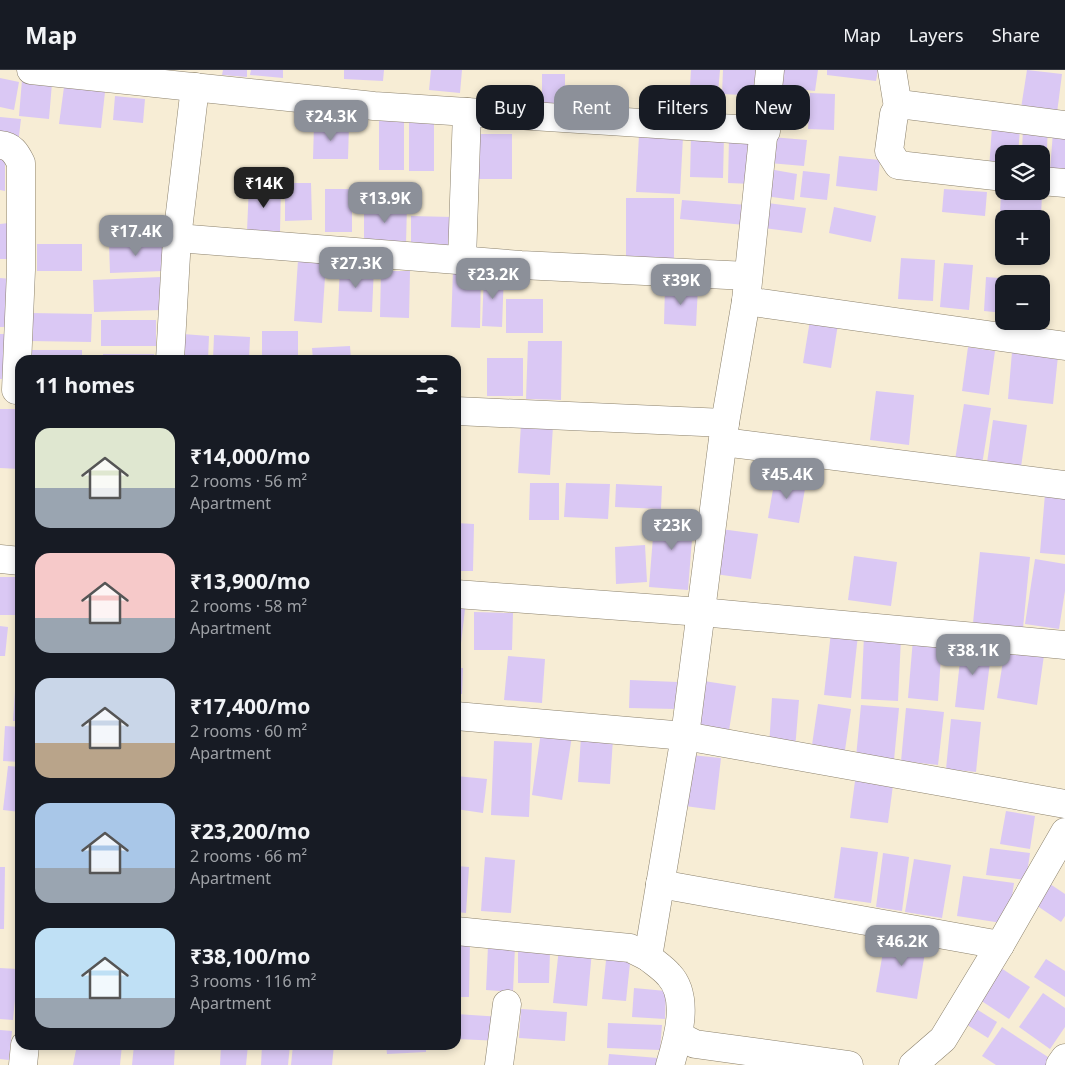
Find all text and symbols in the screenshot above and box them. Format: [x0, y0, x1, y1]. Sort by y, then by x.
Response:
text: Map [25, 18, 77, 51]
text: Map [843, 23, 881, 47]
text: Layers [909, 23, 964, 47]
text: Share [992, 23, 1040, 47]
chip: Buy [476, 85, 544, 130]
chip: Rent [554, 85, 629, 130]
chip: Filters [639, 85, 726, 130]
chip: New [736, 85, 810, 130]
pin: ₹24.3K [290, 100, 372, 142]
text: ₹24.3K [305, 105, 357, 127]
map controls [995, 145, 1050, 330]
button: layers [995, 145, 1050, 200]
pin: ₹14K [234, 166, 294, 209]
text: ₹14K [245, 172, 283, 194]
pin: ₹13.9K [344, 182, 426, 224]
text: ₹13.9K [359, 187, 411, 209]
button: + [995, 210, 1050, 265]
pin: ₹17.4K [95, 214, 177, 257]
text: ₹17.4K [110, 220, 162, 242]
pin: ₹27.3K [315, 246, 397, 289]
text: ₹27.3K [330, 252, 382, 274]
pin: ₹23.2K [452, 258, 534, 300]
text: ₹23.2K [467, 263, 519, 285]
pin: ₹39K [651, 264, 711, 306]
text: ₹39K [662, 269, 700, 291]
button: − [995, 275, 1050, 330]
text: 11 homes [35, 371, 135, 399]
icon: filters [413, 371, 441, 399]
text: ₹14,000/mo [190, 442, 310, 470]
icon: home [75, 448, 135, 508]
pin: ₹45.4K [746, 458, 828, 500]
text: ₹45.4K [761, 463, 813, 485]
text: 2 rooms · 56 m² [190, 470, 307, 492]
text: Apartment [190, 492, 271, 514]
pin: ₹23K [642, 508, 702, 551]
text: ₹23K [653, 514, 691, 536]
text: ₹13,900/mo [190, 567, 310, 595]
icon: home [75, 573, 135, 633]
text: 2 rooms · 58 m² [190, 595, 307, 617]
text: Apartment [190, 617, 271, 639]
pin: ₹38.1K [932, 634, 1014, 676]
text: ₹38.1K [947, 639, 999, 661]
text: ₹17,400/mo [190, 692, 310, 720]
icon: home [75, 698, 135, 758]
text: 2 rooms · 60 m² [190, 720, 307, 742]
text: Apartment [190, 742, 271, 764]
text: ₹23,200/mo [190, 817, 310, 845]
icon: home [75, 823, 135, 883]
text: 2 rooms · 66 m² [190, 845, 307, 867]
text: Apartment [190, 867, 271, 889]
pin: ₹46.2K [861, 924, 943, 967]
text: ₹46.2K [876, 930, 928, 952]
text: ₹38,100/mo [190, 942, 310, 970]
icon: home [75, 948, 135, 1008]
text: 3 rooms · 116 m² [190, 970, 316, 992]
text: Apartment [190, 992, 271, 1014]

